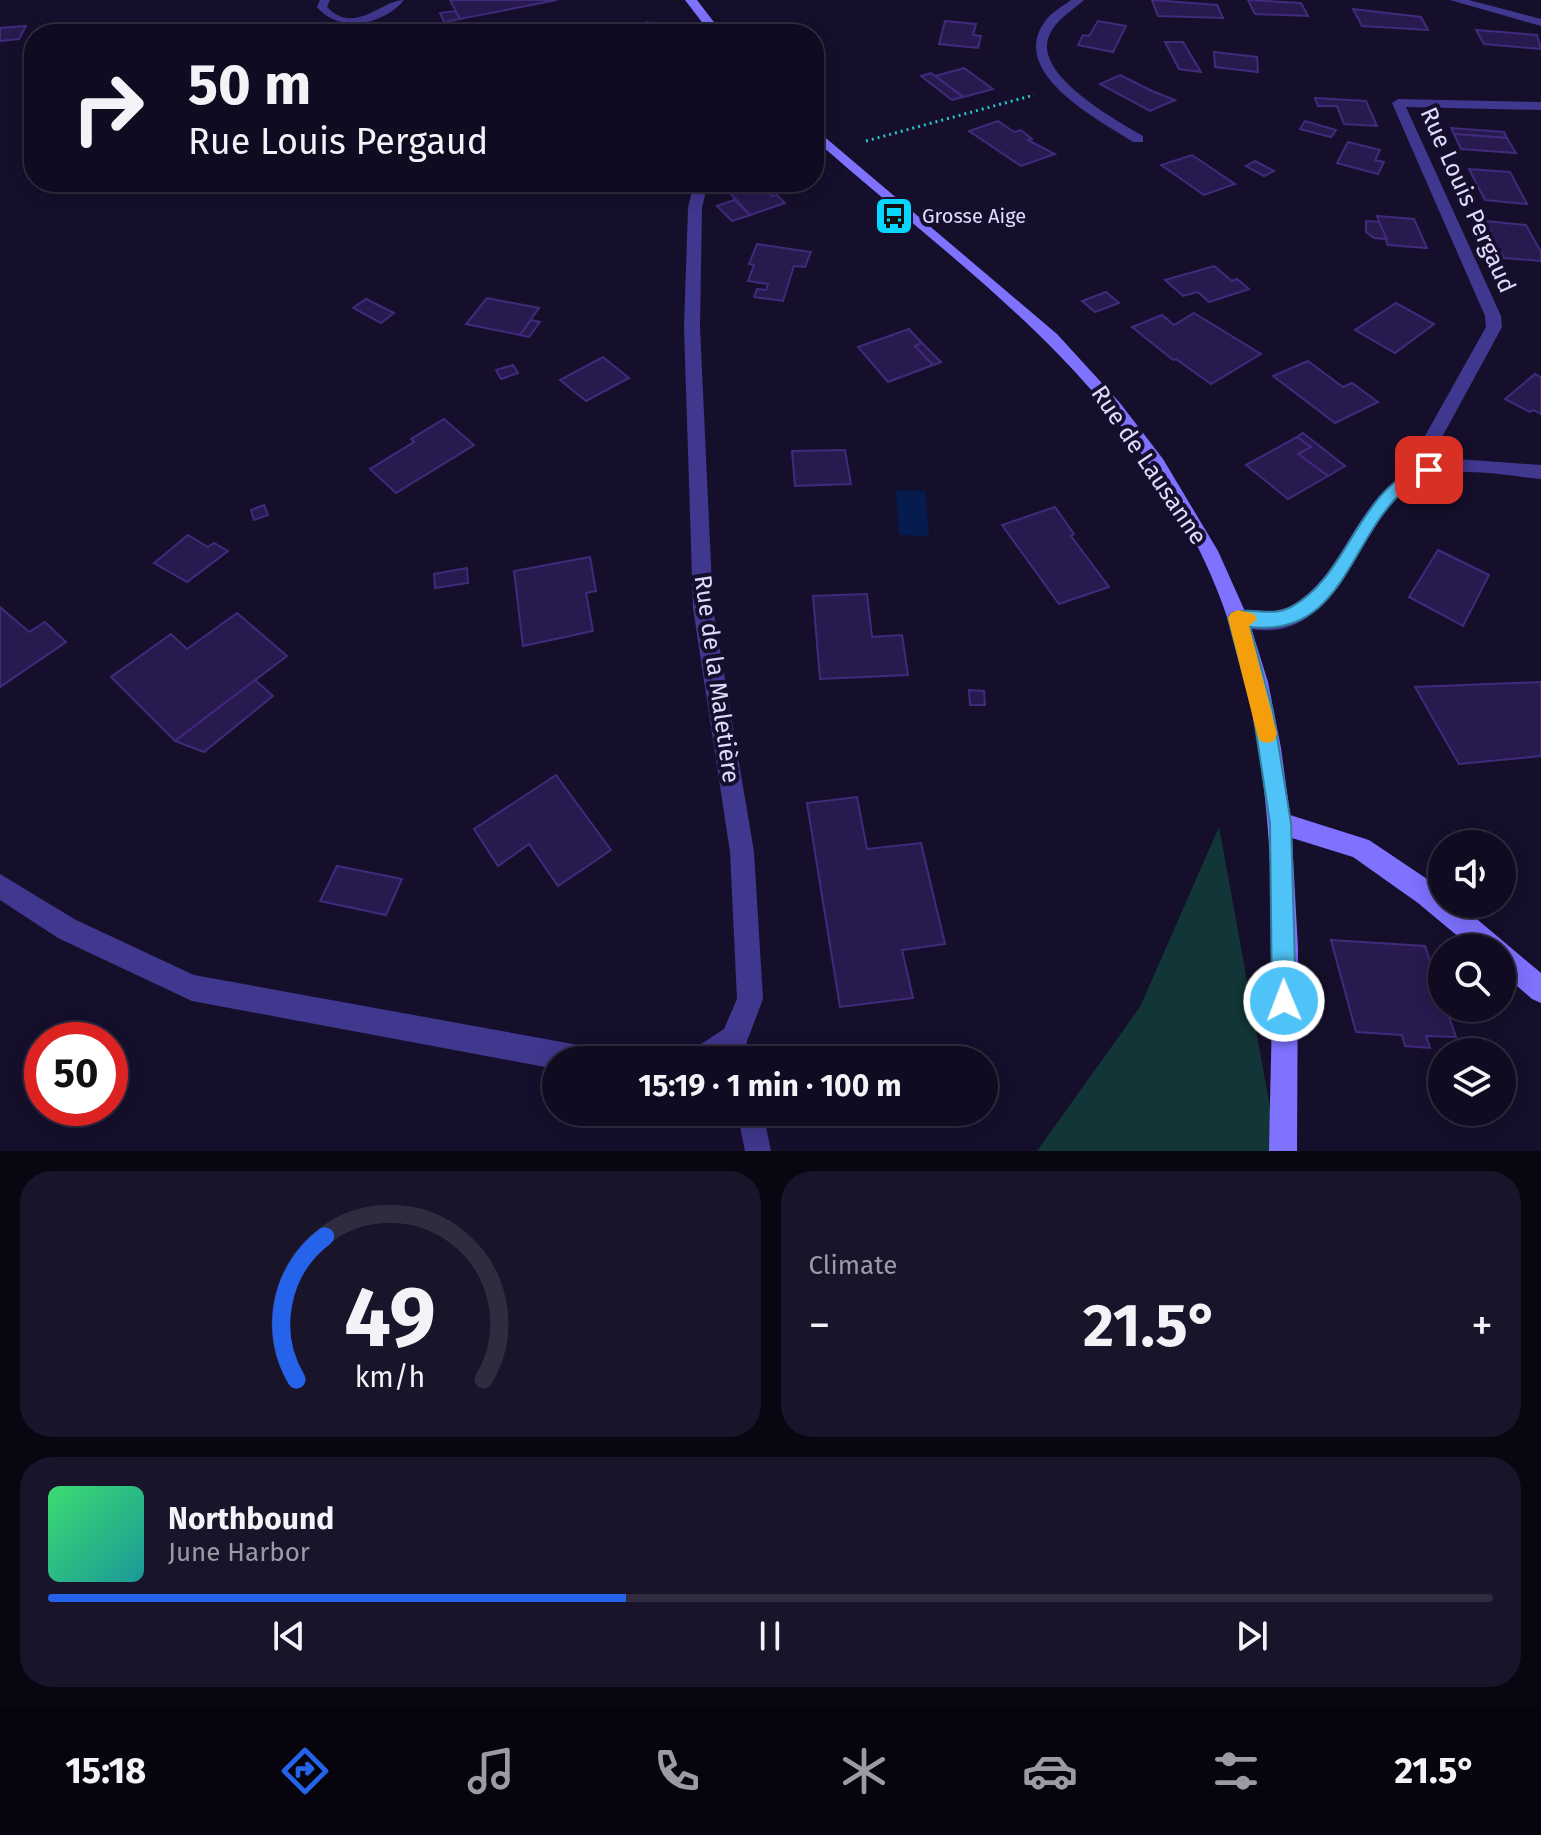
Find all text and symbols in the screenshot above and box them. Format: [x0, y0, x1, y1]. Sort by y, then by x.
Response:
text: 50 m [188, 52, 311, 119]
icon: right [56, 56, 160, 160]
street label: Rue Louis Pergaud [1414, 103, 1522, 297]
text: Rue Louis Pergaud [188, 120, 488, 164]
bus stop icon: Grosse Aige [873, 195, 915, 237]
place label: Grosse Aige [922, 204, 1026, 228]
street label: Rue de Lausanne [1085, 380, 1213, 550]
pin [1395, 436, 1463, 504]
icon: arrive [1407, 448, 1451, 492]
street label: Rue de la Maletière [689, 573, 745, 785]
map controls [1428, 830, 1516, 1126]
button: sound [1428, 830, 1516, 918]
button: search [1428, 934, 1516, 1022]
position arrow [1242, 959, 1326, 1043]
speed limit sign: 50 [24, 1022, 128, 1126]
button: layers [1428, 1038, 1516, 1126]
text: 15:19 · 1 min · 100 m [638, 1068, 902, 1104]
text: Climate [809, 1250, 897, 1281]
text: 49 [344, 1268, 436, 1368]
text: 21.5° [1083, 1290, 1218, 1362]
text: − [809, 1299, 831, 1352]
text: + [1471, 1299, 1493, 1352]
text: km/h [355, 1360, 426, 1395]
text: Northbound [168, 1501, 334, 1537]
text: June Harbor [168, 1537, 310, 1568]
icon: previous [267, 1614, 311, 1658]
icon: pause [748, 1614, 792, 1658]
icon: next [1230, 1614, 1274, 1658]
icon: directions [277, 1743, 333, 1799]
icon: music [463, 1743, 519, 1799]
icon: phone [649, 1743, 705, 1799]
icon: climate [836, 1743, 892, 1799]
icon: car [1022, 1743, 1078, 1799]
icon: filters [1208, 1743, 1264, 1799]
text: 15:18 [65, 1749, 146, 1793]
text: 21.5° [1395, 1749, 1476, 1793]

